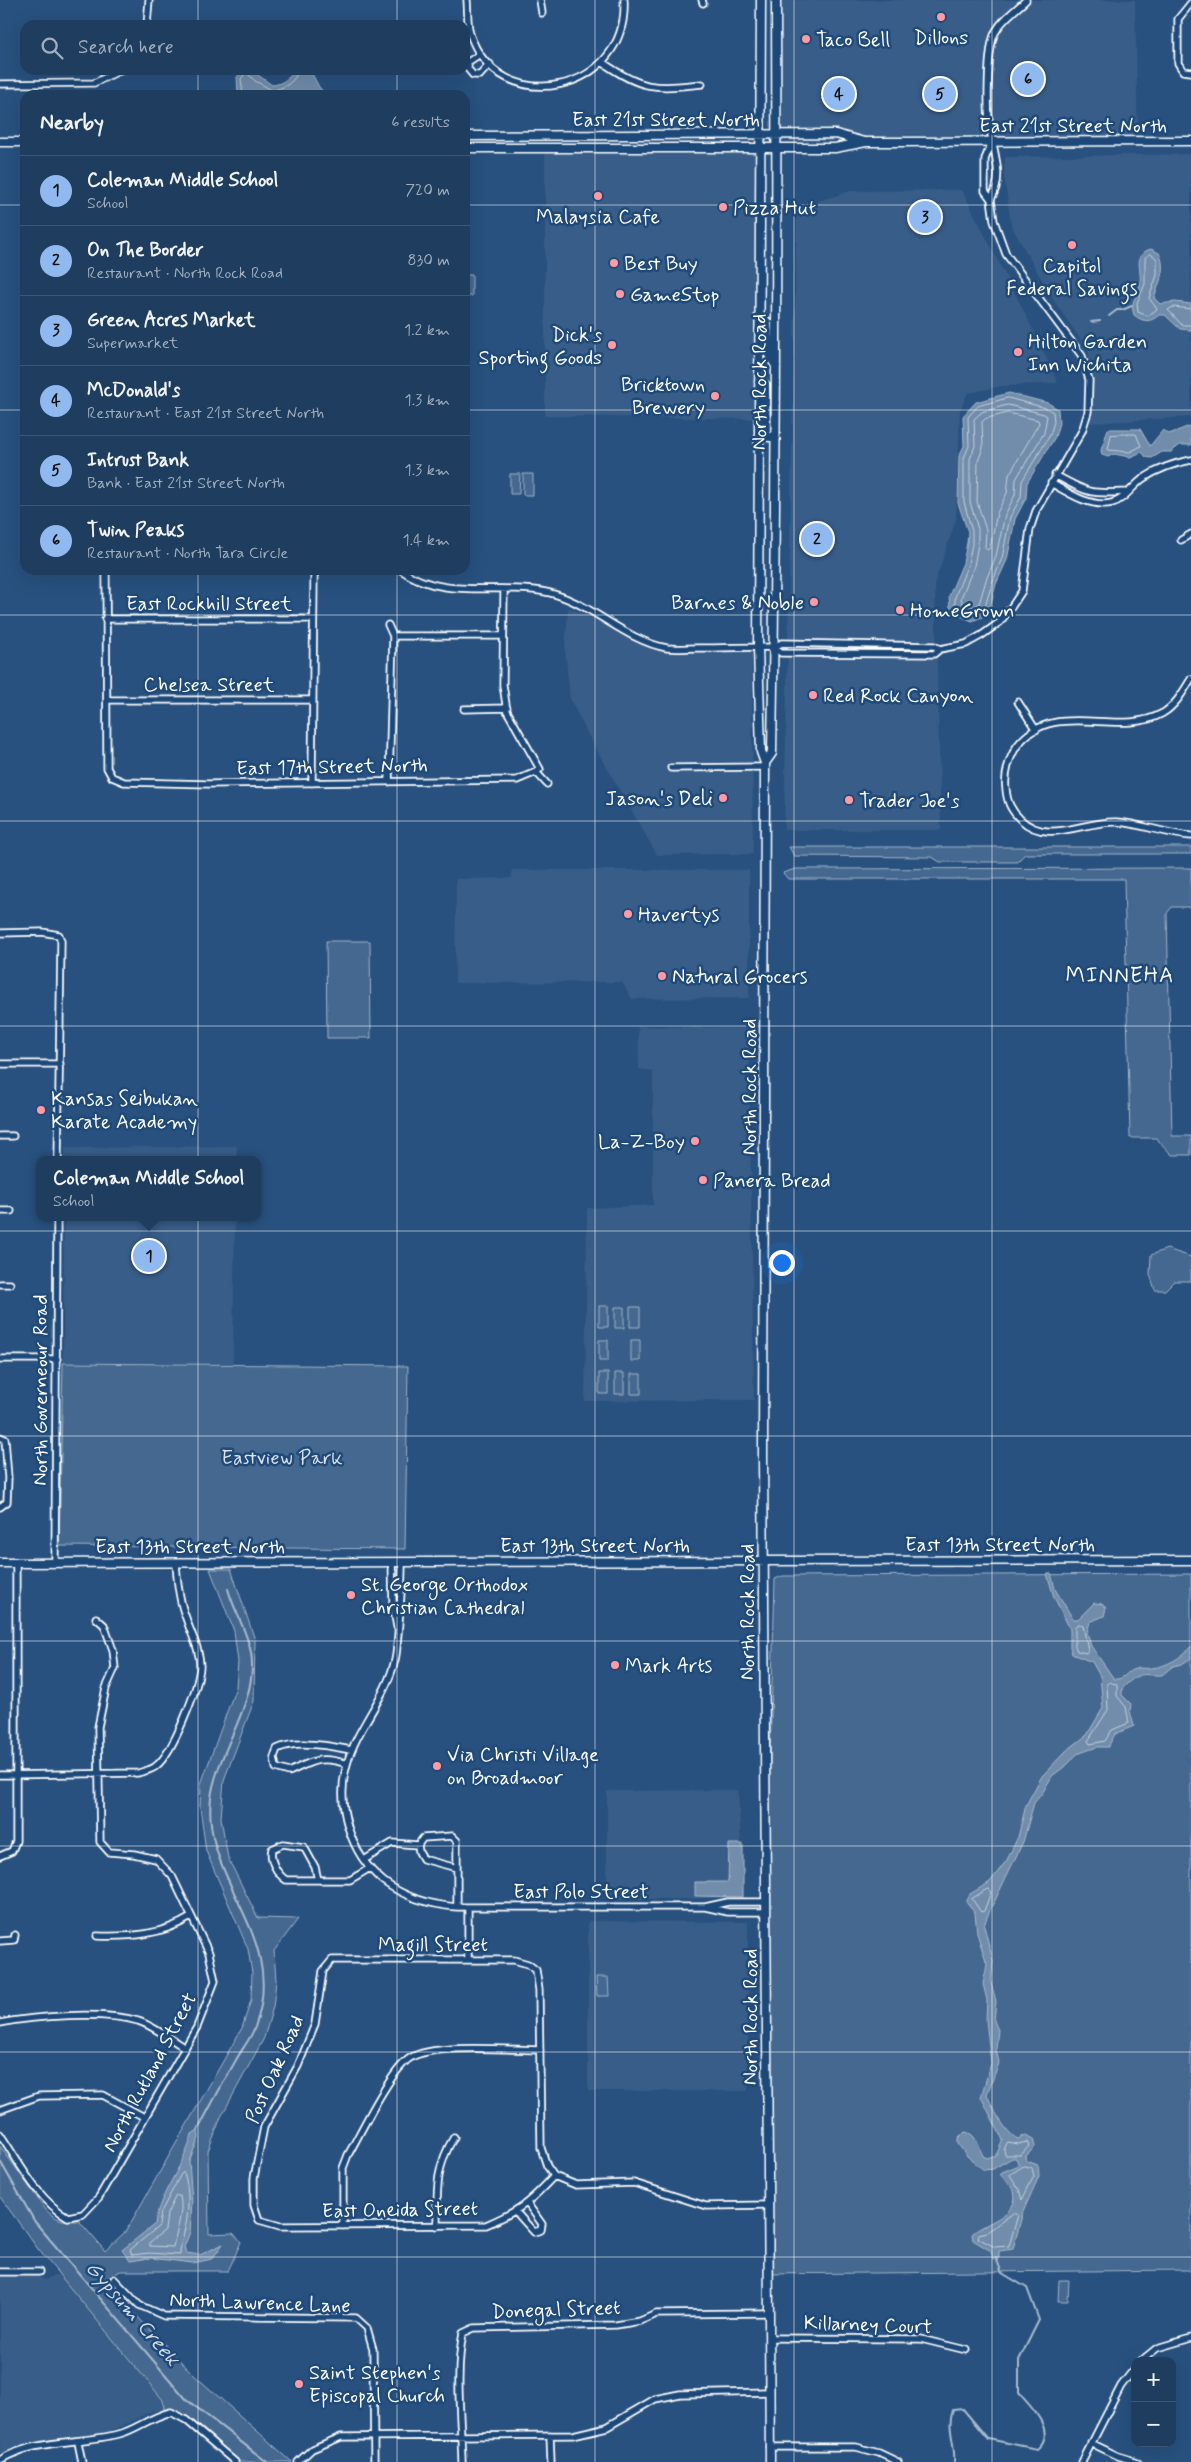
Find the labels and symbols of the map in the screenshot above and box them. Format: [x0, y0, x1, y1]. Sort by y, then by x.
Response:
marker: Dillons [935, 11, 947, 23]
place label: Dillons [914, 25, 968, 52]
place label: Taco Bell [816, 27, 890, 54]
marker: Taco Bell [800, 33, 812, 45]
pin: 6 [1012, 60, 1044, 98]
pin: 4 [823, 75, 855, 113]
pin: 5 [924, 75, 956, 113]
street label: East 21st Street North [572, 107, 760, 134]
street label: East 21st Street North [979, 113, 1167, 140]
marker: Malaysia Cafe [592, 190, 604, 202]
place label: Pizza Hut [733, 195, 816, 222]
pin: 3 [909, 198, 941, 236]
marker: Pizza Hut [717, 201, 729, 213]
place label: Malaysia Cafe [536, 204, 660, 231]
marker: Capitol Federal Savings [1066, 239, 1078, 251]
place label: Best Buy [624, 251, 698, 278]
place label: Capitol Federal Savings [1006, 253, 1138, 305]
marker: Best Buy [608, 257, 620, 269]
place label: GameStop [630, 282, 719, 309]
marker: GameStop [614, 288, 626, 300]
street label: North Rock Road [747, 314, 774, 450]
place label: Dick's Sporting Goods [478, 322, 602, 374]
place label: Hilton Garden Inn Wichita [1028, 329, 1147, 379]
marker: Dick's Sporting Goods [606, 339, 618, 351]
marker: Hilton Garden Inn Wichita [1012, 346, 1024, 358]
place label: Bricktown Brewery [621, 372, 705, 422]
marker: Bricktown Brewery [709, 390, 721, 402]
pin: 2 [801, 520, 833, 558]
place label: Barnes & Noble [671, 590, 804, 617]
street label: East Rockhill Street [126, 591, 292, 618]
marker: Barnes & Noble [808, 596, 820, 608]
place label: HomeGrown [910, 598, 1015, 625]
marker: HomeGrown [894, 604, 906, 616]
street label: Chelsea Street [144, 672, 275, 699]
place label: Red Rock Canyon [823, 683, 974, 710]
marker: Red Rock Canyon [807, 689, 819, 701]
street label: East 17th Street North [236, 752, 428, 783]
place label: Jason's Deli [605, 786, 713, 813]
place label: Trader Joe's [859, 788, 960, 815]
marker: Jason's Deli [717, 792, 729, 804]
marker: Trader Joe's [843, 794, 855, 806]
place label: Havertys [638, 902, 719, 929]
marker: Havertys [622, 908, 634, 920]
district label: MINNEHA [1066, 962, 1174, 990]
place label: Natural Grocers [672, 964, 808, 991]
marker: Natural Grocers [656, 970, 668, 982]
street label: North Rock Road [737, 1019, 764, 1155]
place label: Kansas Seibukan Karate Academy [51, 1086, 198, 1136]
marker: Kansas Seibukan Karate Academy [35, 1104, 47, 1116]
place label: La-Z-Boy [598, 1129, 685, 1156]
marker: La-Z-Boy [689, 1135, 701, 1147]
place label: Panera Bread [713, 1168, 831, 1195]
marker: Panera Bread [697, 1174, 709, 1186]
pin: 1 [133, 1237, 165, 1275]
your location [769, 1250, 795, 1276]
street label: North Governeour Road [28, 1294, 55, 1486]
park label: Eastview Park [221, 1445, 343, 1472]
street label: East 13th Street North [905, 1532, 1095, 1559]
street label: East 13th Street North [500, 1533, 690, 1560]
street label: East 13th Street North [95, 1534, 285, 1561]
street label: North Rock Road [735, 1544, 762, 1680]
place label: St. George Orthodox Christian Cathedral [361, 1572, 528, 1622]
marker: St. George Orthodox Christian Cathedral [345, 1589, 357, 1601]
place label: Mark Arts [625, 1653, 713, 1680]
marker: Mark Arts [609, 1659, 621, 1671]
place label: Via Christi Village on Broadmoor [447, 1742, 599, 1792]
marker: Via Christi Village on Broadmoor [431, 1760, 443, 1772]
street label: East Polo Street [513, 1879, 649, 1906]
street label: Magill Street [378, 1932, 488, 1961]
street label: North Rock Road [738, 1949, 765, 2085]
street label: North Rutland Street [97, 1988, 204, 2157]
street label: Post Oak Road [239, 2011, 311, 2128]
street label: East Oneida Street [322, 2196, 478, 2225]
water label: Gypsum Creek [79, 2255, 186, 2373]
street label: North Lawrence Lane [169, 2287, 351, 2320]
street label: Donegal Street [491, 2295, 621, 2327]
street label: Killarney Court [803, 2310, 933, 2341]
place label: Saint Stephen's Episcopal Church [309, 2360, 445, 2410]
marker: Saint Stephen's Episcopal Church [293, 2378, 305, 2390]

